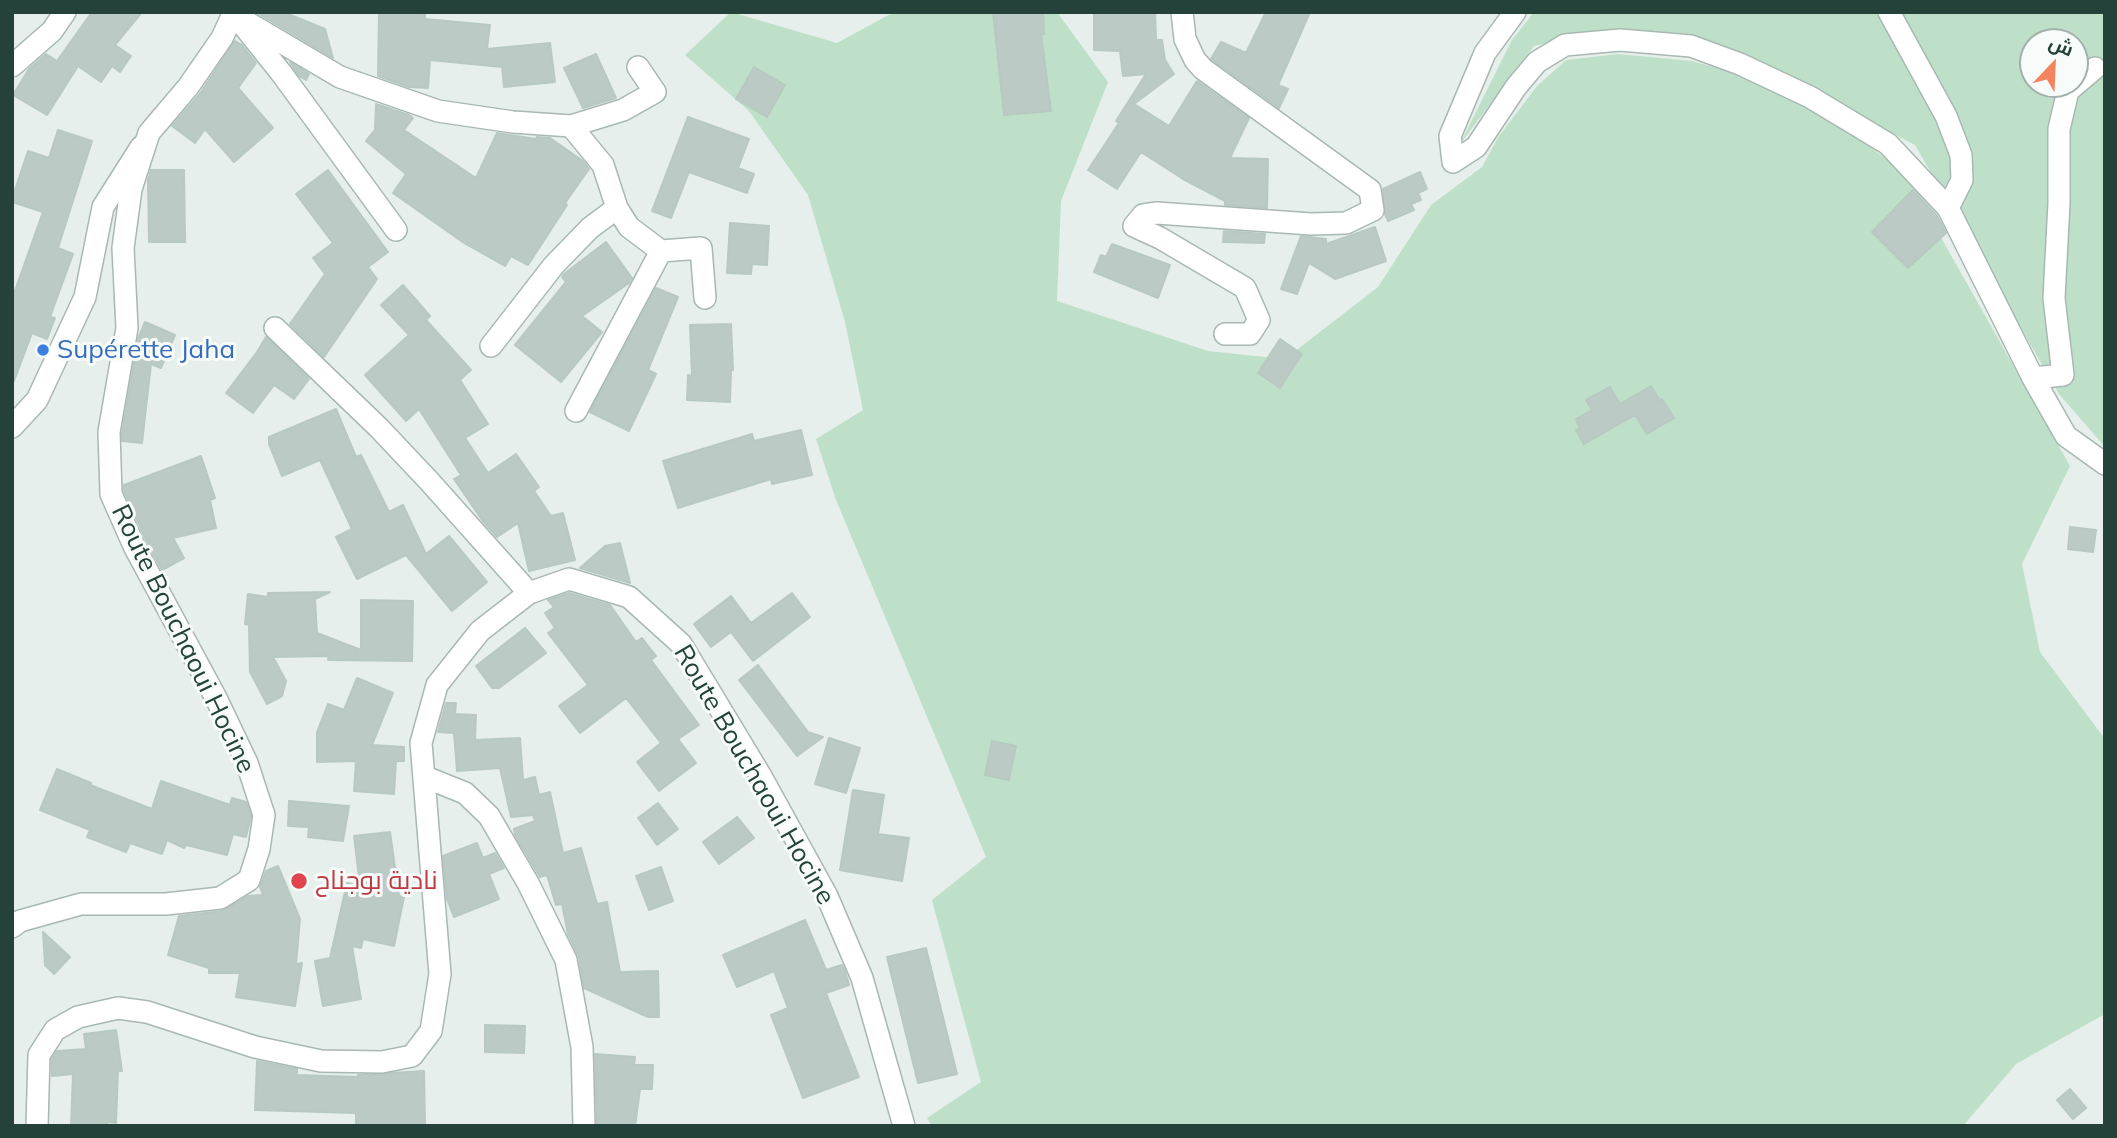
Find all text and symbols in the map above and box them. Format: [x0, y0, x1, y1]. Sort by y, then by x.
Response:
north arrow [2019, 28, 2089, 98]
text: ش [2046, 30, 2077, 61]
place label: Supérette Jaha [57, 334, 235, 366]
marker: Supérette Jaha [35, 342, 51, 358]
street label: Route Bouchaoui Hocine [104, 500, 262, 778]
street label: Route Bouchaoui Hocine [667, 640, 841, 910]
place label: نادية بوجناح [315, 865, 438, 897]
marker: نادية بوجناح [289, 871, 309, 891]

